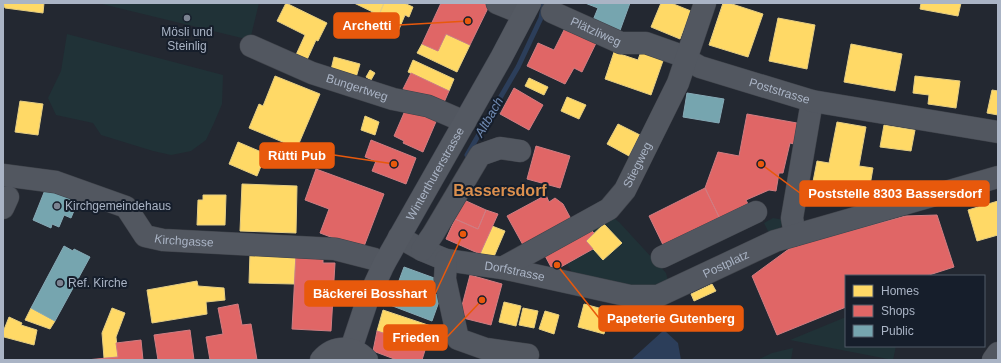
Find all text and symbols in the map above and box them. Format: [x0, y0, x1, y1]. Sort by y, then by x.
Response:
marker: Mösli und Steinlig [182, 13, 192, 23]
callout: Archetti [334, 13, 399, 38]
street label: Plätzliweg [568, 14, 623, 49]
text: Archetti [342, 18, 392, 33]
place label: Mösli und Steinlig [161, 25, 213, 53]
street label: Bungertweg [324, 71, 390, 104]
street label: Poststrasse [747, 75, 812, 107]
water label: Altbach [471, 94, 506, 140]
street label: Winterthurerstrasse [403, 125, 467, 223]
street label: Stiegweg [620, 140, 655, 190]
callout: Rütti Pub [260, 143, 334, 168]
text: Rütti Pub [268, 148, 326, 163]
callout: Poststelle 8303 Bassersdorf [800, 181, 989, 206]
district label: Bassersdorf [453, 182, 547, 199]
text: Poststelle 8303 Bassersdorf [808, 186, 982, 201]
place label: Kirchgemeindehaus [65, 199, 171, 213]
marker: Kirchgemeindehaus [52, 201, 62, 211]
street label: Kirchgasse [153, 231, 214, 250]
street label: Postplatz [701, 247, 751, 281]
street label: Dorfstrasse [483, 259, 547, 284]
legend [845, 275, 985, 347]
place label: Ref. Kirche [68, 276, 128, 290]
marker: Ref. Kirche [55, 278, 65, 288]
callout: Bäckerei Bosshart [305, 281, 435, 306]
text: Homes [881, 284, 919, 298]
text: Bäckerei Bosshart [313, 286, 428, 301]
text: Shops [881, 304, 915, 318]
callout: Papeterie Gutenberg [599, 306, 743, 331]
text: Papeterie Gutenberg [607, 311, 735, 326]
text: Public [881, 324, 914, 338]
callout: Frieden [384, 325, 447, 350]
text: Frieden [393, 330, 440, 345]

